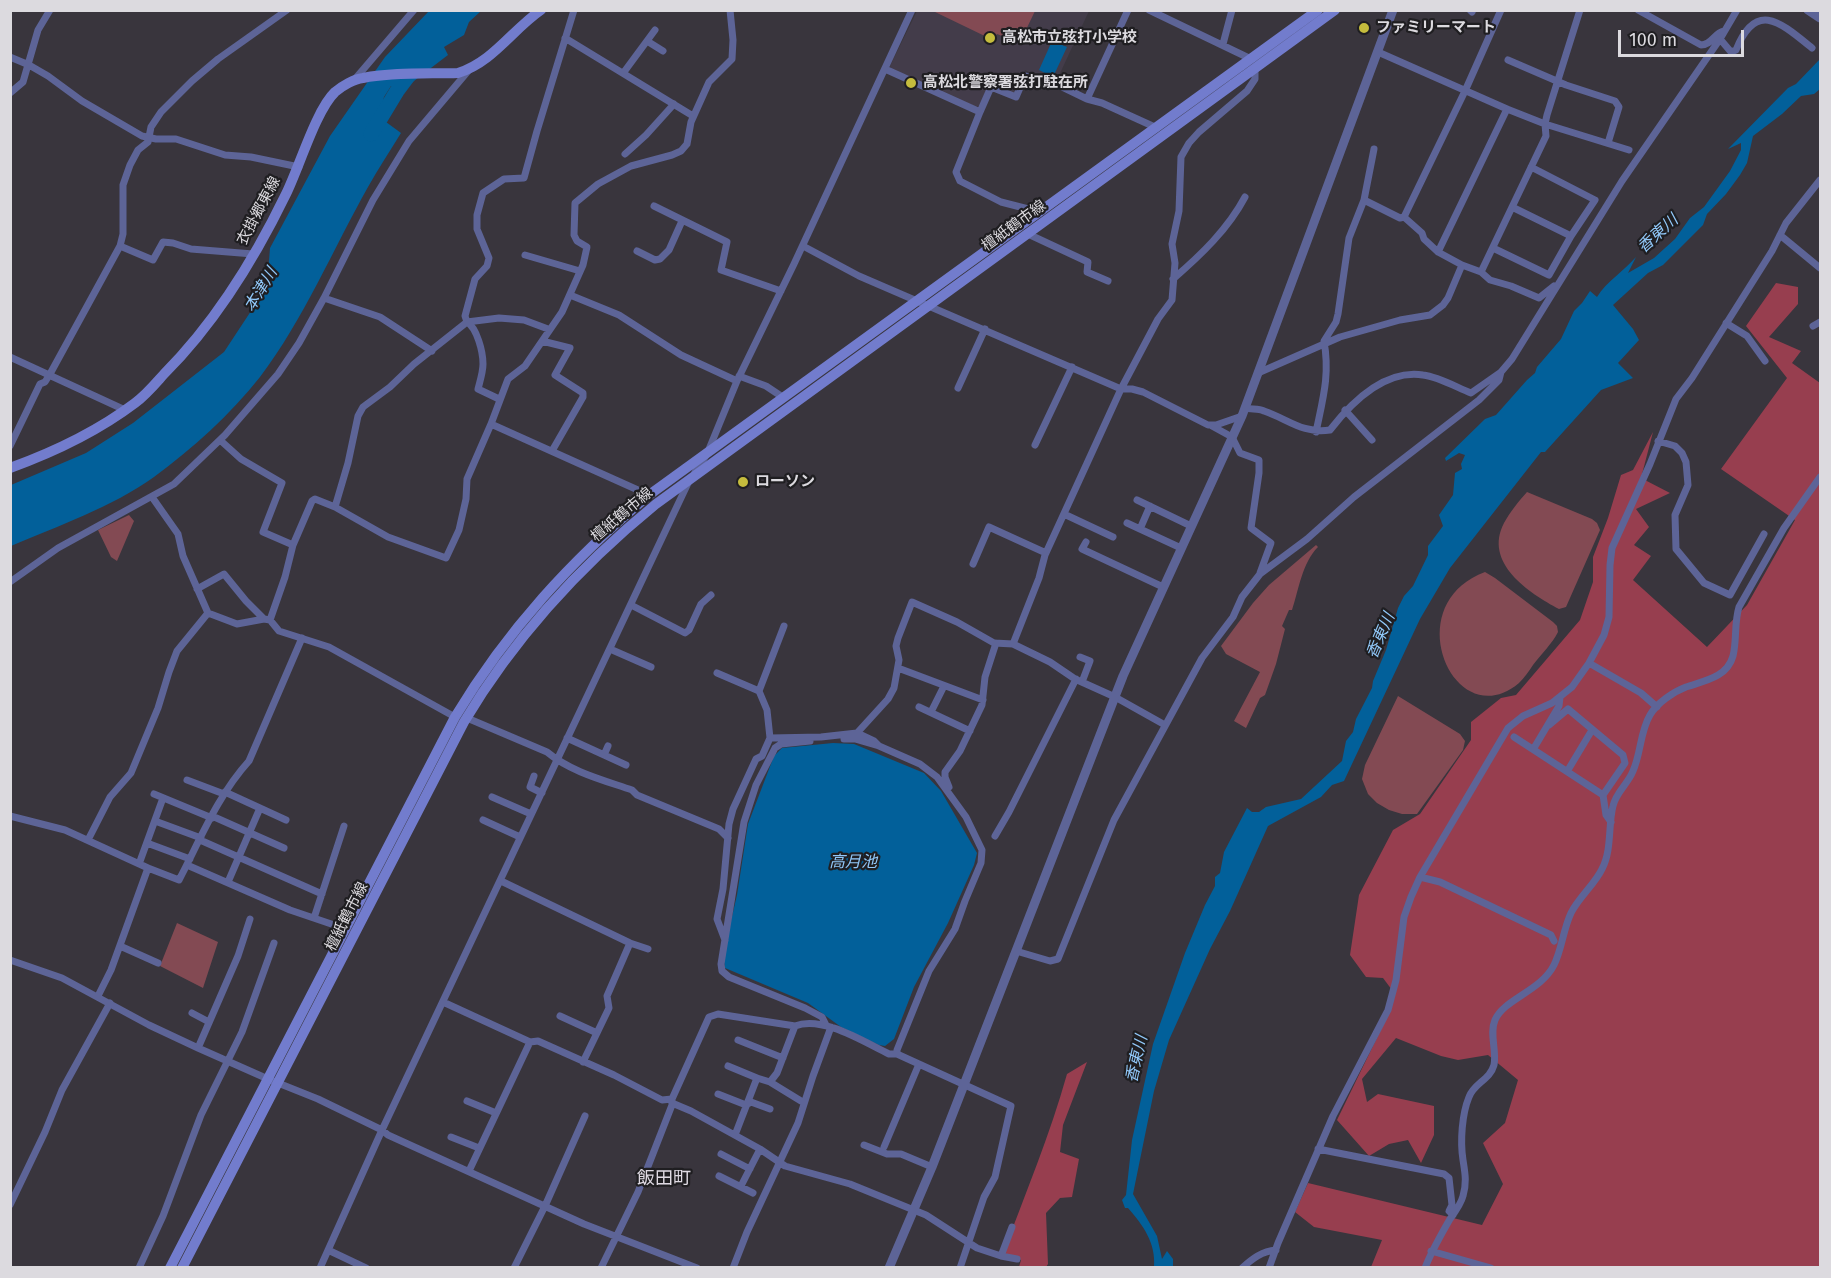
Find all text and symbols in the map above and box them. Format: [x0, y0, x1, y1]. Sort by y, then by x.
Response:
scale bar [1621, 18, 1747, 56]
place label: ファミリーマート [1376, 19, 1496, 37]
marker: ファミリーマート [1357, 21, 1371, 35]
place label: 高松市立弦打小学校 [1002, 29, 1137, 47]
text: 100 m [1629, 29, 1677, 51]
marker: 高松市立弦打小学校 [983, 31, 997, 45]
place label: 高松北警察署弦打駐在所 [923, 74, 1088, 92]
marker: 高松北警察署弦打駐在所 [904, 76, 918, 90]
street label: 衣掛郷東線 [233, 174, 285, 248]
street label: 檀紙鶴市線 [978, 197, 1050, 255]
water label: 香東川 [1634, 211, 1682, 257]
water label: 本津川 [240, 264, 282, 316]
place label: ローソン [755, 473, 815, 491]
marker: ローソン [736, 475, 750, 489]
street label: 檀紙鶴市線 [587, 484, 657, 546]
water label: 香東川 [1363, 610, 1399, 662]
water label: 高月池 [829, 853, 877, 873]
street label: 檀紙鶴市線 [322, 880, 372, 954]
water label: 香東川 [1122, 1033, 1152, 1085]
district label: 飯田町 [637, 1168, 691, 1190]

